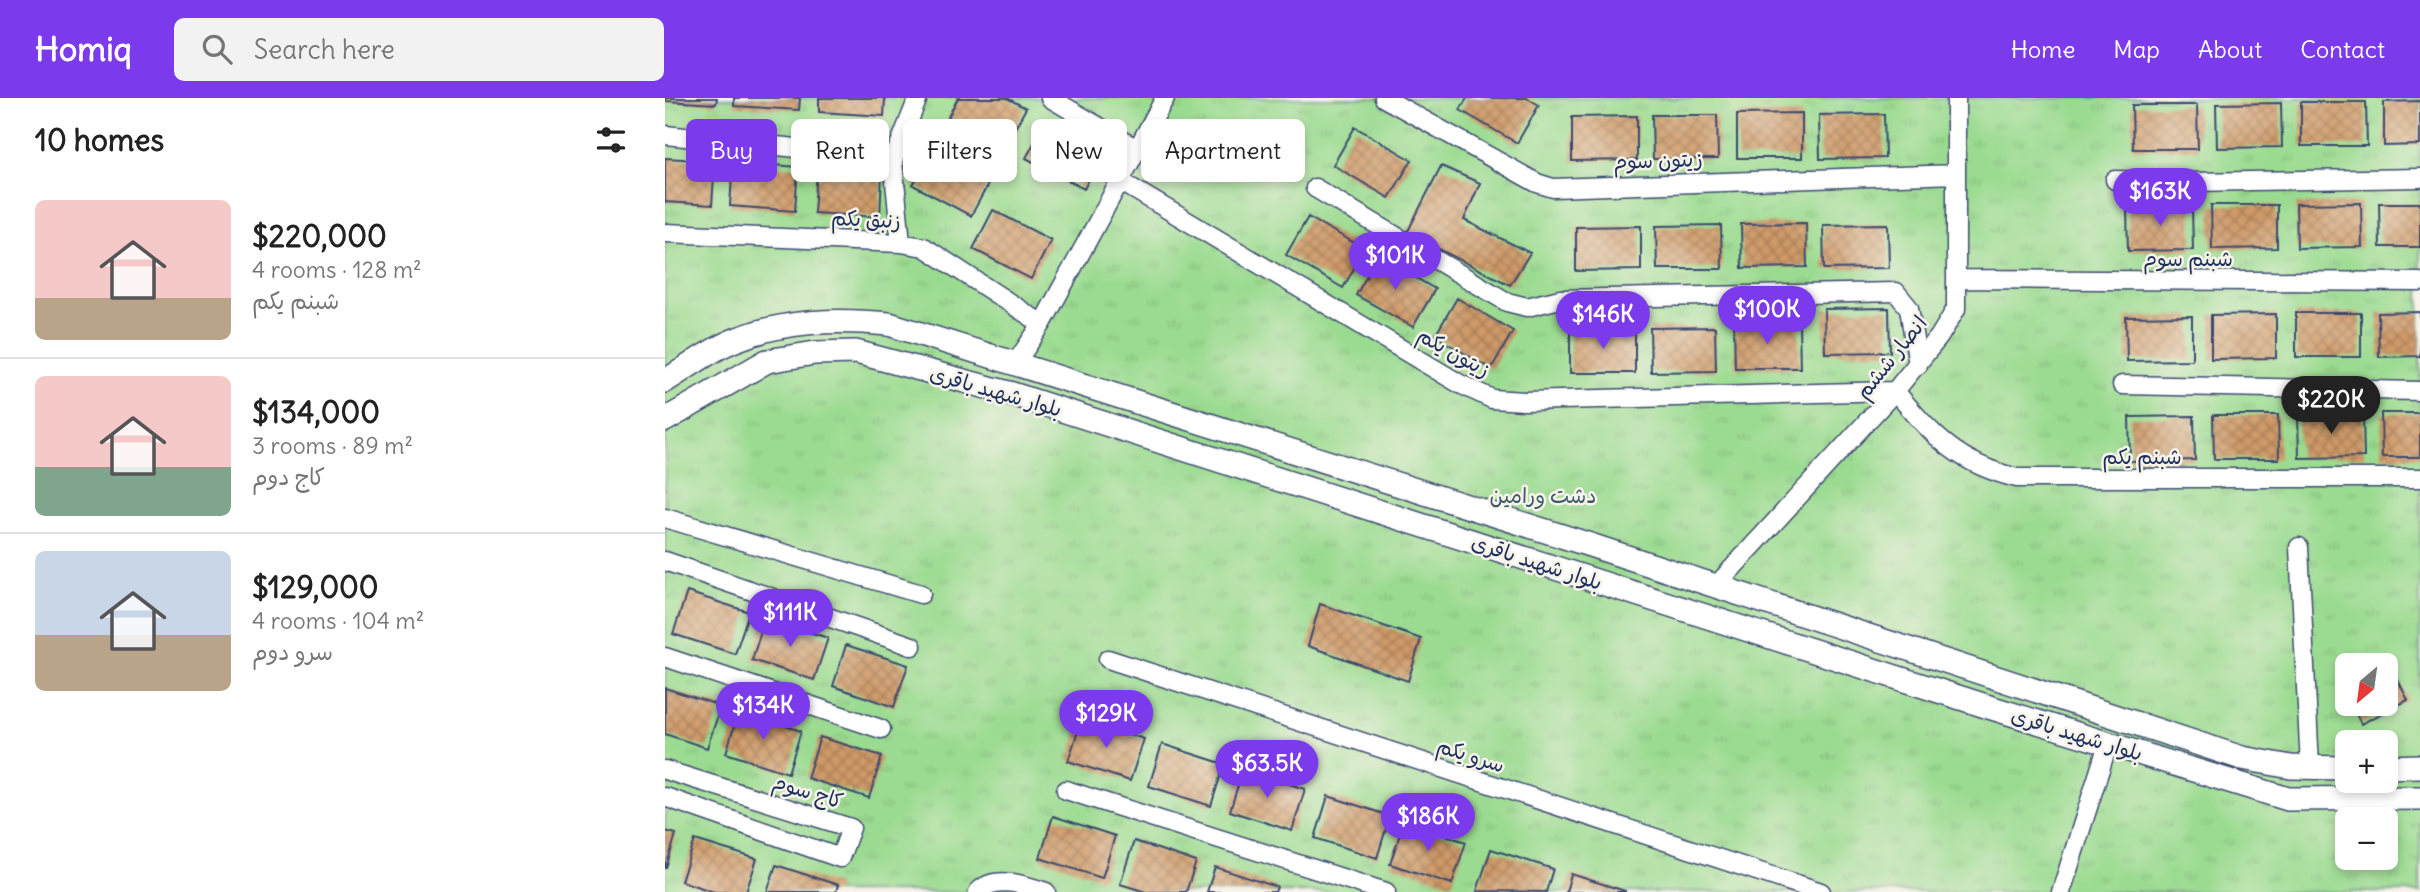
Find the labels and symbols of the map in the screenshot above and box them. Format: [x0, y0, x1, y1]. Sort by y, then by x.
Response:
street label: زیتون سوم [1613, 145, 1703, 178]
pin: $163K [2111, 169, 2209, 228]
street label: زنبق یکم [830, 204, 902, 237]
pin: $101K [1346, 232, 1444, 292]
street label: شبنم سوم [2143, 245, 2233, 275]
pin: $100K [1718, 286, 1816, 346]
pin: $146K [1554, 292, 1652, 351]
street label: انصار ششم [1849, 310, 1935, 406]
street label: زیتون یکم [1411, 321, 1495, 386]
street label: بلوار شهید باقری [927, 359, 1065, 423]
pin: $220K [2282, 376, 2380, 436]
street label: شبنم یکم [2102, 443, 2182, 473]
park label: دشت ورامین [1490, 482, 1596, 510]
street label: بلوار شهید باقری [1468, 528, 1606, 596]
pin: $111K [741, 589, 839, 649]
north arrow [2335, 653, 2397, 716]
pin: $134K [714, 682, 812, 742]
pin: $129K [1057, 690, 1155, 750]
street label: بلوار شهید باقری [2008, 701, 2146, 767]
street label: سرو یکم [1433, 731, 1508, 781]
pin: $63.5K [1210, 740, 1324, 800]
street label: کاج سوم [769, 767, 847, 817]
pin: $186K [1379, 794, 1477, 853]

